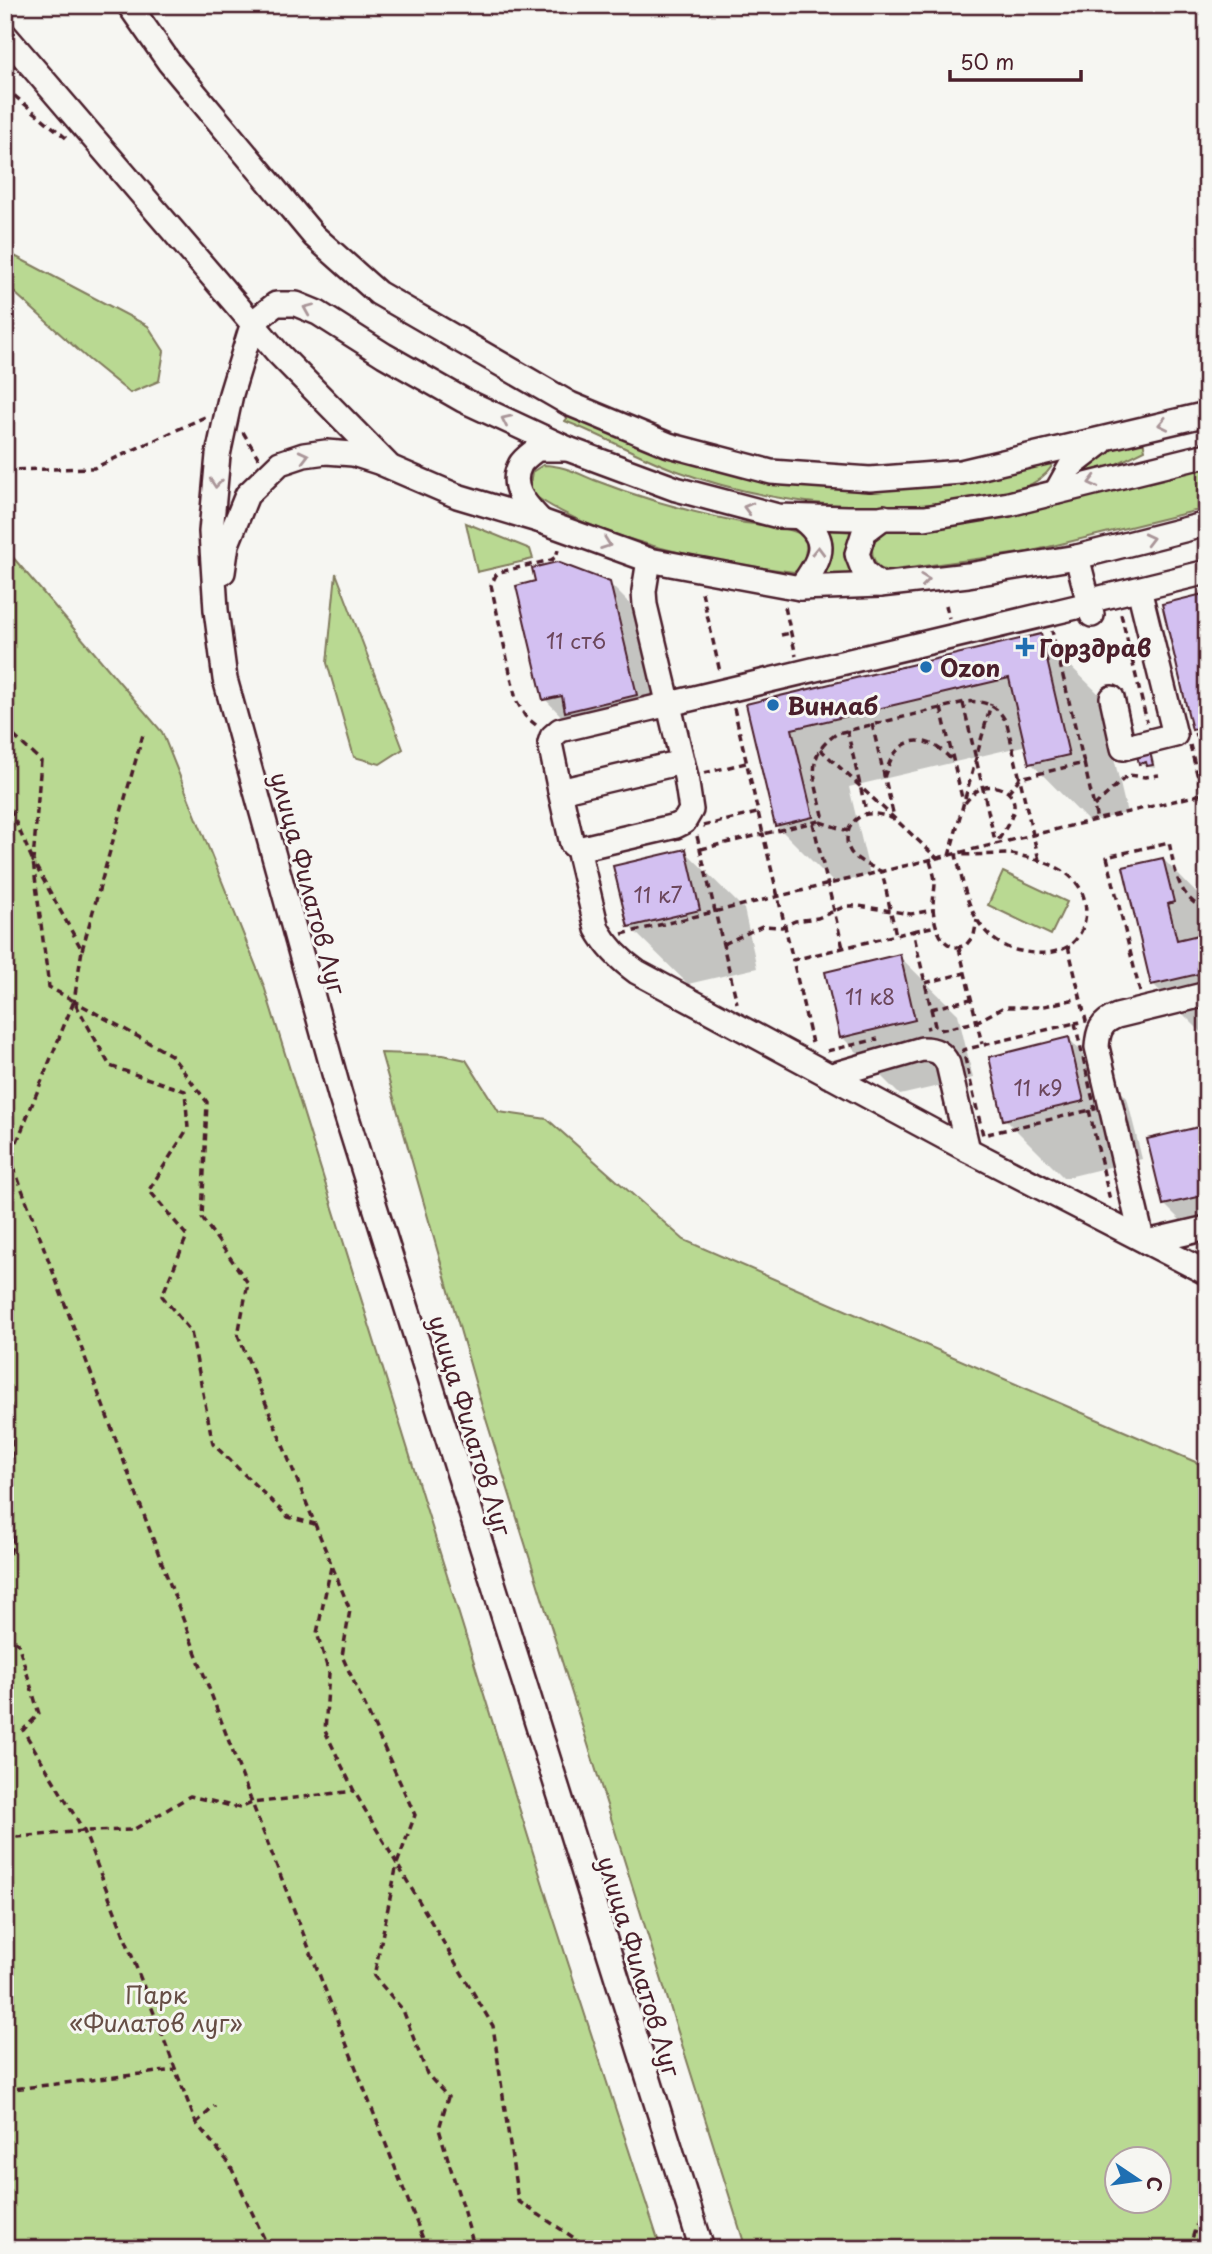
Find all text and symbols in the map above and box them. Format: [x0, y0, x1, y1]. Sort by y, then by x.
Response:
scale bar [950, 38, 1081, 82]
text: 50 m [960, 45, 1014, 77]
one-way arrow [303, 303, 315, 317]
one-way arrow [501, 414, 513, 428]
one-way arrow [1157, 415, 1169, 430]
one-way arrow [298, 450, 310, 464]
one-way arrow [1087, 474, 1099, 488]
one-way arrow [209, 478, 224, 489]
one-way arrow [742, 502, 754, 516]
one-way arrow [1143, 533, 1155, 547]
one-way arrow [599, 536, 611, 550]
one-way arrow [810, 546, 825, 557]
one-way arrow [920, 573, 931, 588]
house number: 11 ст6 [546, 624, 606, 656]
place label: Горздрав [1039, 629, 1151, 665]
marker: Горздрав [1017, 639, 1033, 655]
place label: Ozon [940, 649, 1000, 685]
marker: Ozon [918, 659, 934, 675]
place label: Винлаб [787, 687, 879, 723]
marker: Винлаб [765, 697, 781, 713]
street label: улица Филатов Луг [262, 768, 356, 998]
house number: 11 к7 [634, 878, 682, 910]
house number: 11 к8 [845, 980, 895, 1012]
house number: 11 к9 [1013, 1071, 1063, 1103]
street label: улица Филатов Луг [420, 1310, 522, 1540]
street label: улица Филатов Луг [589, 1851, 691, 2081]
park label: Парк «Филатов луг» [69, 1976, 243, 2040]
north arrow [1104, 2146, 1174, 2216]
text: С [1140, 2174, 1171, 2194]

